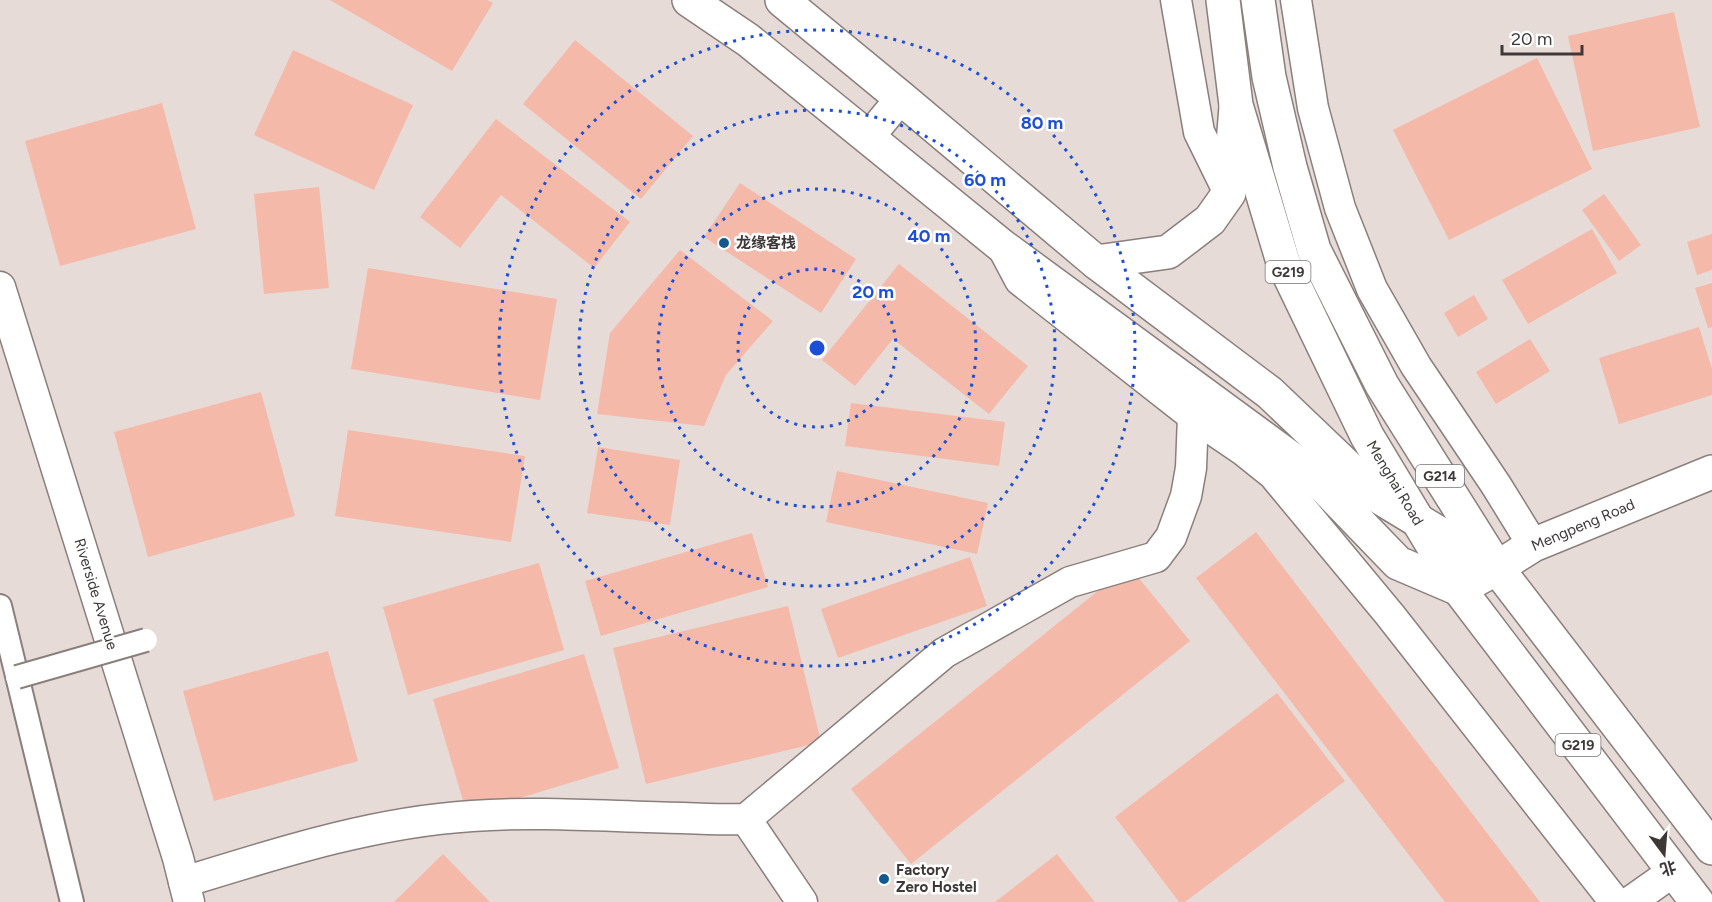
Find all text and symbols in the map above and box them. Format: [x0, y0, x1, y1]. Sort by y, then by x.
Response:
scale bar [1502, 18, 1582, 56]
text: 20 m [1511, 28, 1552, 50]
text: 80 m [1021, 112, 1063, 134]
text: 60 m [964, 169, 1006, 191]
text: 40 m [907, 225, 951, 247]
place label: 龙缘客栈 [736, 234, 796, 252]
marker: 龙缘客栈 [717, 236, 731, 250]
road number: G219 [1266, 261, 1310, 283]
text: 20 m [852, 281, 894, 303]
centre of rings [807, 338, 827, 358]
street label: Menghai Road [1363, 437, 1427, 529]
road number: G214 [1416, 465, 1464, 487]
street label: Mengpeng Road [1529, 495, 1637, 555]
street label: Riverside Avenue [70, 536, 122, 652]
road number: G219 [1556, 734, 1600, 756]
north arrow [1634, 824, 1694, 884]
text: 北 [1658, 857, 1678, 879]
place label: Factory Zero Hostel [896, 861, 977, 896]
marker: Factory Zero Hostel [877, 872, 891, 886]

